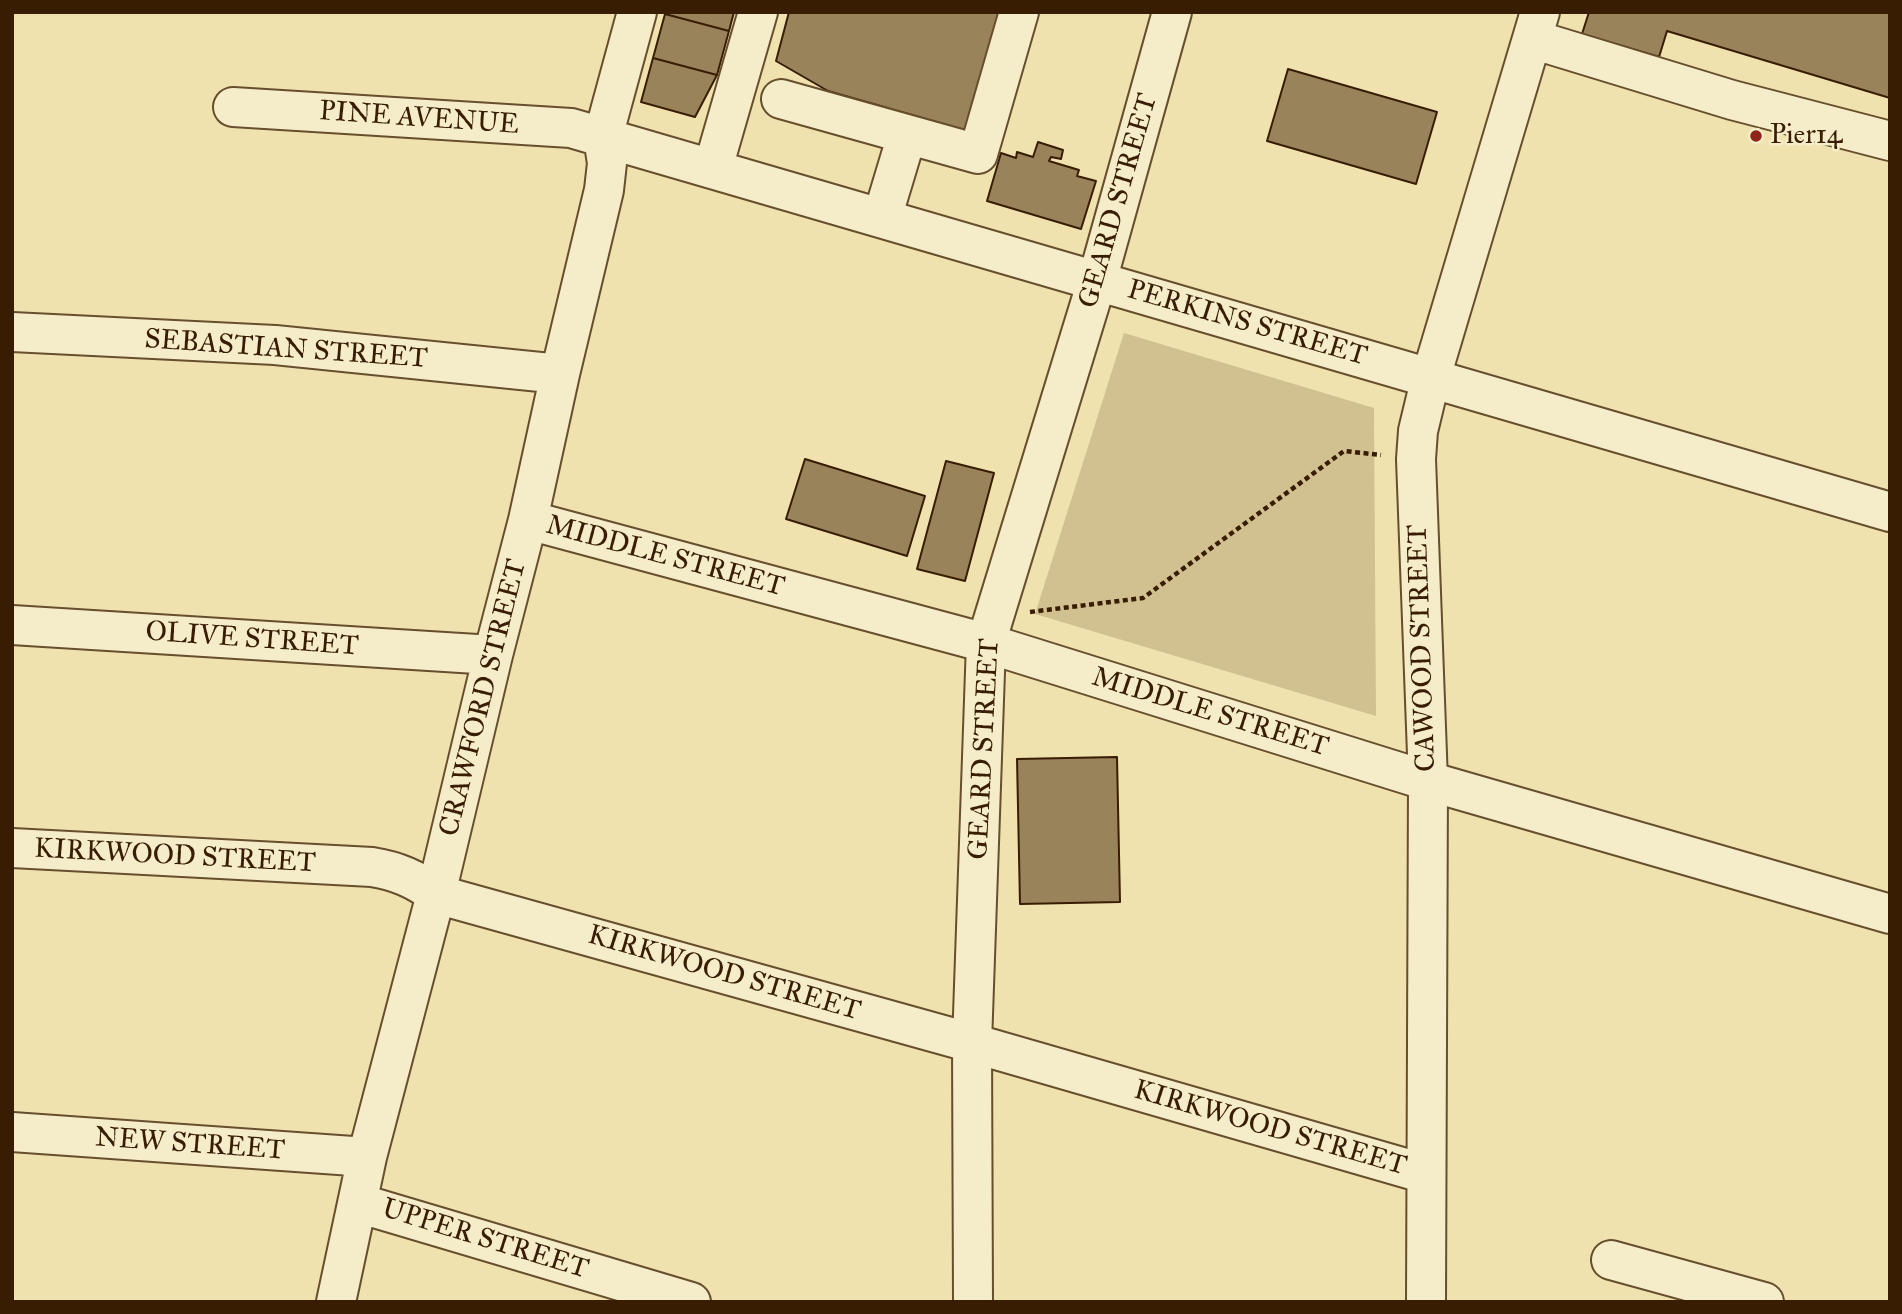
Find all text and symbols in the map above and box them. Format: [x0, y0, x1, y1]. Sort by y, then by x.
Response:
street label: GEARD STREET [1072, 90, 1166, 312]
street label: PINE AVENUE [318, 95, 520, 143]
place label: Pier14 [1770, 119, 1842, 153]
marker: Pier14 [1748, 128, 1764, 144]
street label: PERKINS STREET [1123, 274, 1371, 374]
street label: SEBASTIAN STREET [143, 323, 429, 377]
street label: MIDDLE STREET [542, 509, 788, 605]
street label: CAWOOD STREET [1402, 524, 1444, 772]
street label: CRAWFORD STREET [433, 556, 535, 840]
street label: OLIVE STREET [144, 616, 360, 664]
street label: GEARD STREET [962, 638, 1008, 860]
street label: MIDDLE STREET [1088, 661, 1332, 765]
street label: KIRKWOOD STREET [33, 833, 317, 881]
street label: KIRKWOOD STREET [584, 919, 864, 1029]
street label: KIRKWOOD STREET [1130, 1074, 1410, 1184]
street label: NEW STREET [94, 1122, 286, 1168]
street label: UPPER STREET [378, 1193, 592, 1287]

